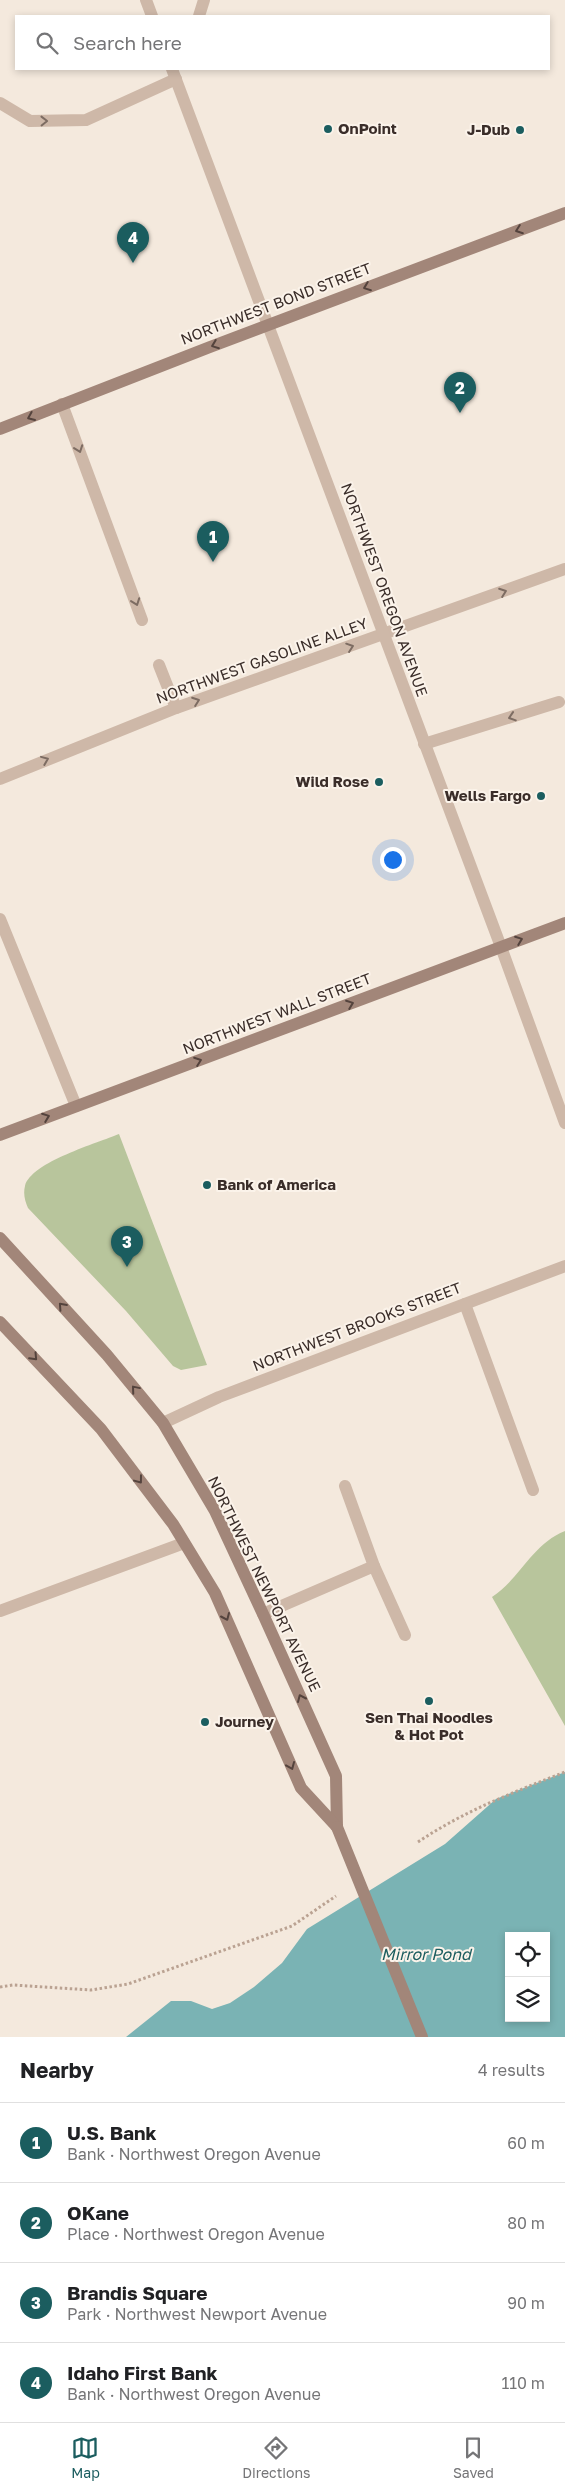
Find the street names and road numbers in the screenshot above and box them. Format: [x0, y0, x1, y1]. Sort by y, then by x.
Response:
street label: NORTHWEST BOND STREET [178, 258, 374, 348]
street label: NORTHWEST OREGON AVENUE [338, 480, 432, 699]
street label: NORTHWEST GASOLINE ALLEY [153, 613, 370, 707]
street label: NORTHWEST WALL STREET [180, 969, 373, 1057]
street label: NORTHWEST BROOKS STREET [250, 1278, 463, 1374]
street label: NORTHWEST NEWPORT AVENUE [205, 1473, 325, 1694]

